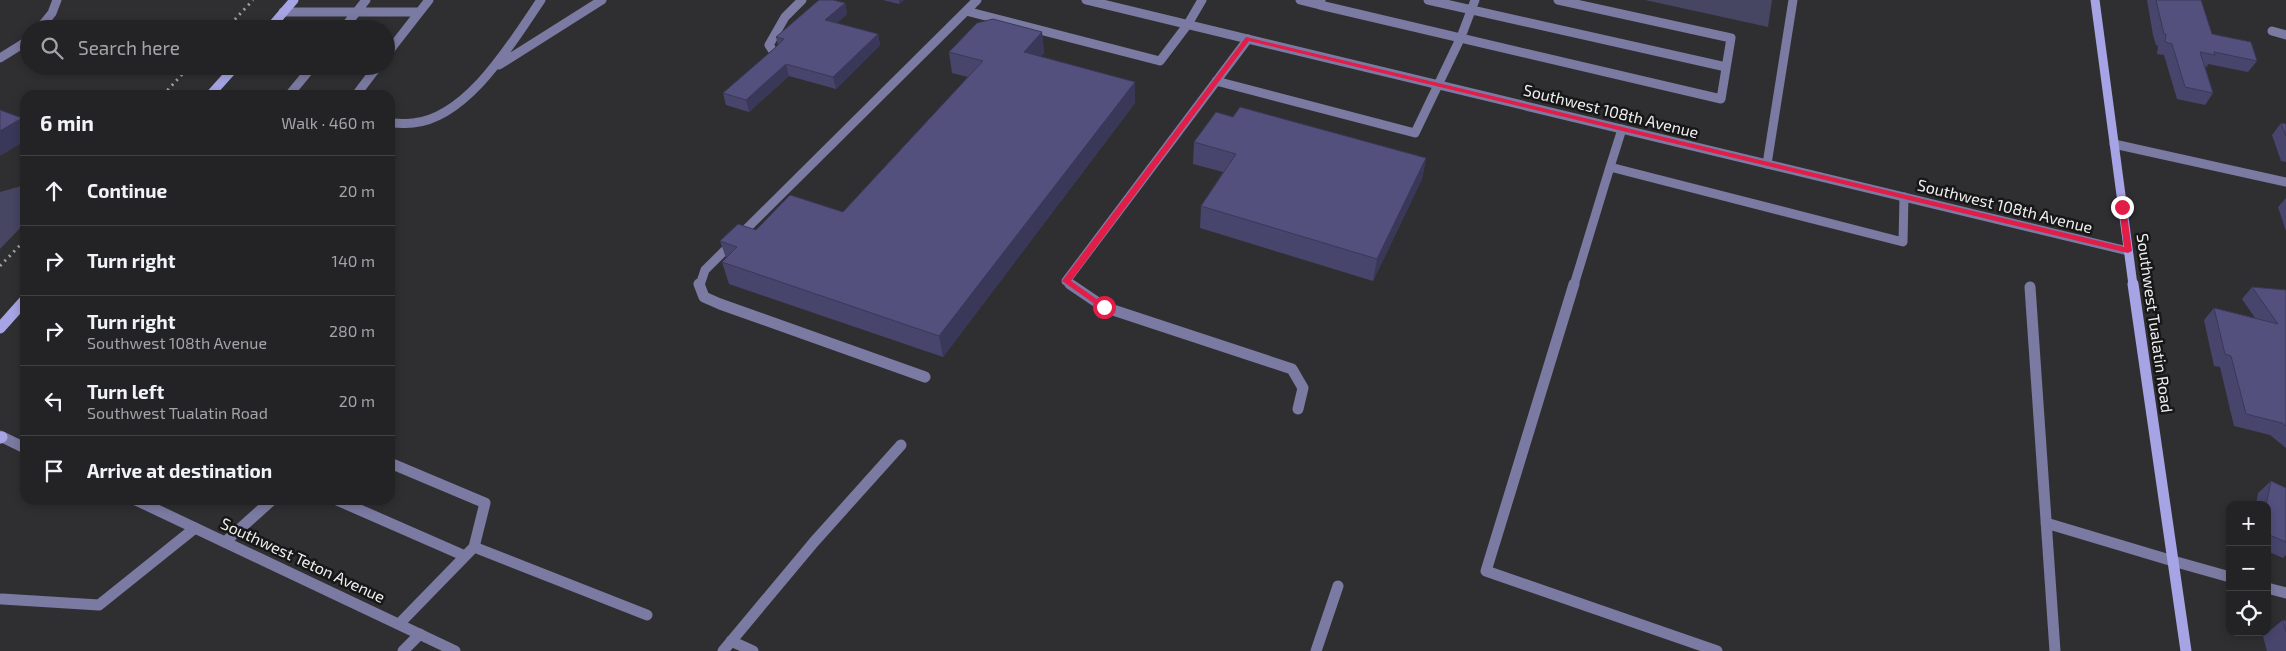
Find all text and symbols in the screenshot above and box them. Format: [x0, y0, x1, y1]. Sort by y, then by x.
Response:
search box [20, 20, 395, 75]
icon: search [38, 34, 66, 62]
text: Search here [78, 36, 180, 59]
street label: Southwest 108th Avenue [1521, 80, 1701, 142]
text: 6 min [40, 110, 94, 135]
text: Walk · 460 m [281, 113, 375, 132]
street label: Southwest 108th Avenue [1915, 175, 2095, 237]
icon: ahead [40, 177, 68, 205]
text: Continue [87, 179, 167, 202]
text: 20 m [339, 181, 375, 200]
route end [2111, 196, 2134, 219]
street label: Southwest Tualatin Road [2134, 232, 2177, 414]
icon: right [40, 247, 68, 275]
text: Turn right [87, 249, 175, 272]
text: 140 m [332, 251, 375, 270]
route start [1093, 296, 1116, 319]
text: Turn right [87, 310, 175, 333]
icon: right [40, 317, 68, 345]
text: 280 m [329, 321, 375, 340]
text: Southwest 108th Avenue [87, 333, 267, 352]
text: Turn left [87, 380, 164, 403]
icon: left [40, 387, 68, 415]
text: 20 m [339, 391, 375, 410]
text: Southwest Tualatin Road [87, 403, 268, 422]
icon: arrive [40, 457, 68, 485]
text: Arrive at destination [87, 459, 272, 482]
map controls [2226, 501, 2271, 636]
button: + [2226, 501, 2271, 546]
street label: Southwest Teton Avenue [218, 513, 388, 606]
button: − [2226, 546, 2271, 591]
button: locate [2226, 591, 2271, 636]

